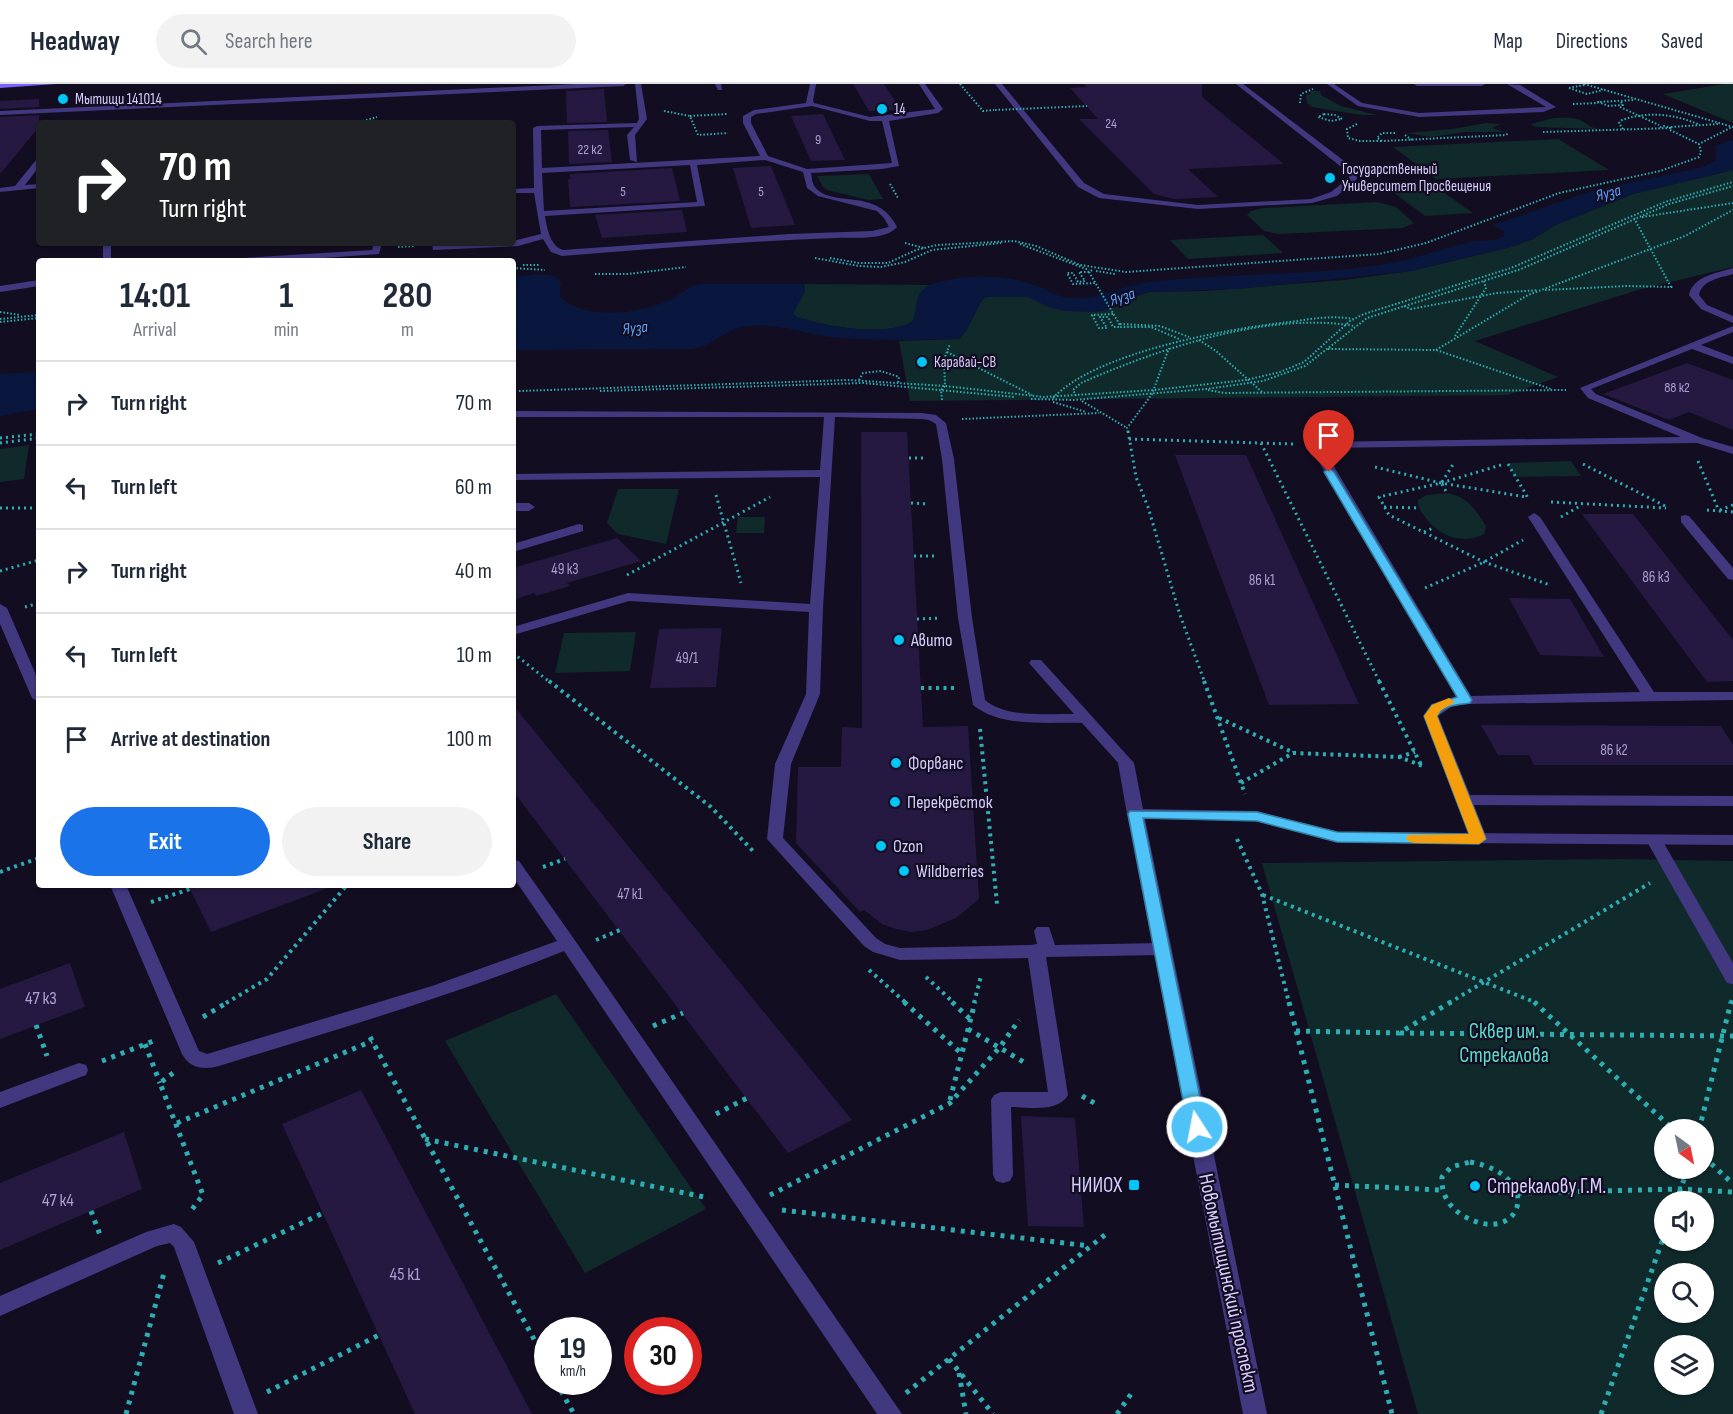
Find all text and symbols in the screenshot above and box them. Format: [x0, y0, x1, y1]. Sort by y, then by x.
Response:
search box [156, 14, 576, 68]
text: Headway [30, 25, 120, 58]
icon: search [177, 25, 210, 58]
text: Search here [225, 28, 312, 55]
text: Map [1493, 29, 1523, 54]
text: Directions [1556, 29, 1628, 54]
text: Saved [1661, 29, 1703, 54]
place label: Мытищи 141014 [75, 90, 162, 109]
marker: Мытищи 141014 [56, 92, 70, 106]
place label: 14 [894, 100, 906, 119]
marker: 14 [875, 102, 889, 116]
house number: 24 [1105, 115, 1117, 132]
house number: 9 [815, 131, 821, 148]
house number: 22 к2 [578, 141, 603, 158]
text: 70 m [159, 142, 232, 193]
icon: right [60, 144, 138, 222]
place label: Государственный Университет Просвещения [1342, 160, 1491, 196]
marker: Государственный Университет Просвещения [1323, 171, 1337, 185]
water label: Яуза [1593, 181, 1624, 206]
house number: 5 [620, 183, 626, 200]
house number: 5 [758, 183, 764, 200]
text: Turn right [159, 193, 246, 225]
text: 14:01 [120, 275, 190, 318]
text: 1 [279, 275, 293, 318]
text: 280 [382, 275, 432, 318]
water label: Яуза [1106, 284, 1138, 311]
text: Arrival [133, 318, 176, 342]
text: min [274, 318, 299, 342]
text: m [401, 318, 414, 342]
water label: Яуза [621, 318, 649, 339]
place label: Каравай-СВ [934, 353, 997, 372]
marker: Каравай-СВ [915, 355, 929, 369]
house number: 88 к2 [1664, 379, 1690, 396]
icon: right [60, 387, 93, 420]
text: Turn right [111, 390, 187, 417]
text: 70 m [456, 390, 492, 417]
pin [1303, 410, 1354, 472]
icon: arrive [1312, 419, 1345, 452]
icon: left [60, 471, 93, 504]
text: Turn left [111, 474, 177, 501]
text: 60 m [455, 474, 492, 501]
icon: right [60, 555, 93, 588]
text: Turn right [111, 558, 187, 585]
text: 40 m [455, 558, 492, 585]
house number: 49 к3 [551, 560, 579, 579]
house number: 86 к3 [1642, 568, 1670, 587]
house number: 86 к1 [1249, 571, 1276, 590]
place label: Авито [910, 630, 953, 651]
marker: Авито [892, 633, 906, 647]
icon: left [60, 639, 93, 672]
text: Turn left [111, 642, 177, 669]
text: 10 m [457, 642, 492, 669]
house number: 49/1 [676, 649, 699, 668]
icon: arrive [60, 723, 93, 756]
text: Arrive at destination [111, 726, 270, 753]
text: 100 m [447, 726, 492, 753]
house number: 86 к2 [1600, 741, 1628, 760]
place label: Форванс [908, 753, 964, 774]
marker: Форванс [889, 756, 903, 770]
place label: Перекрёсток [907, 792, 993, 813]
marker: Перекрёсток [888, 795, 902, 809]
button: Exit [60, 807, 270, 876]
button: Share [282, 807, 492, 876]
place label: Ozon [893, 836, 923, 857]
marker: Ozon [874, 839, 888, 853]
place label: Wildberries [916, 861, 984, 882]
marker: Wildberries [897, 864, 911, 878]
house number: 47 к1 [617, 885, 643, 904]
house number: 47 к3 [25, 988, 57, 1009]
park label: Сквер им. Стрекалова [1459, 1019, 1549, 1068]
position arrow [1165, 1095, 1229, 1159]
north arrow [1654, 1119, 1714, 1179]
map controls [1654, 1119, 1714, 1395]
street label: Новомытищинский проспект [1193, 1171, 1264, 1395]
place label: НИИОХ [1071, 1173, 1122, 1198]
place label: Стрекалову Г.М. [1487, 1174, 1606, 1199]
marker: НИИОХ [1127, 1178, 1141, 1192]
marker: Стрекалову Г.М. [1468, 1179, 1482, 1193]
house number: 47 к4 [42, 1190, 74, 1211]
button: sound [1654, 1191, 1714, 1251]
button: search [1654, 1263, 1714, 1323]
house number: 45 к1 [390, 1264, 421, 1285]
speed limit sign: 30 [624, 1317, 702, 1395]
text: 19 [560, 1331, 586, 1367]
button: layers [1654, 1335, 1714, 1395]
text: km/h [560, 1362, 586, 1381]

